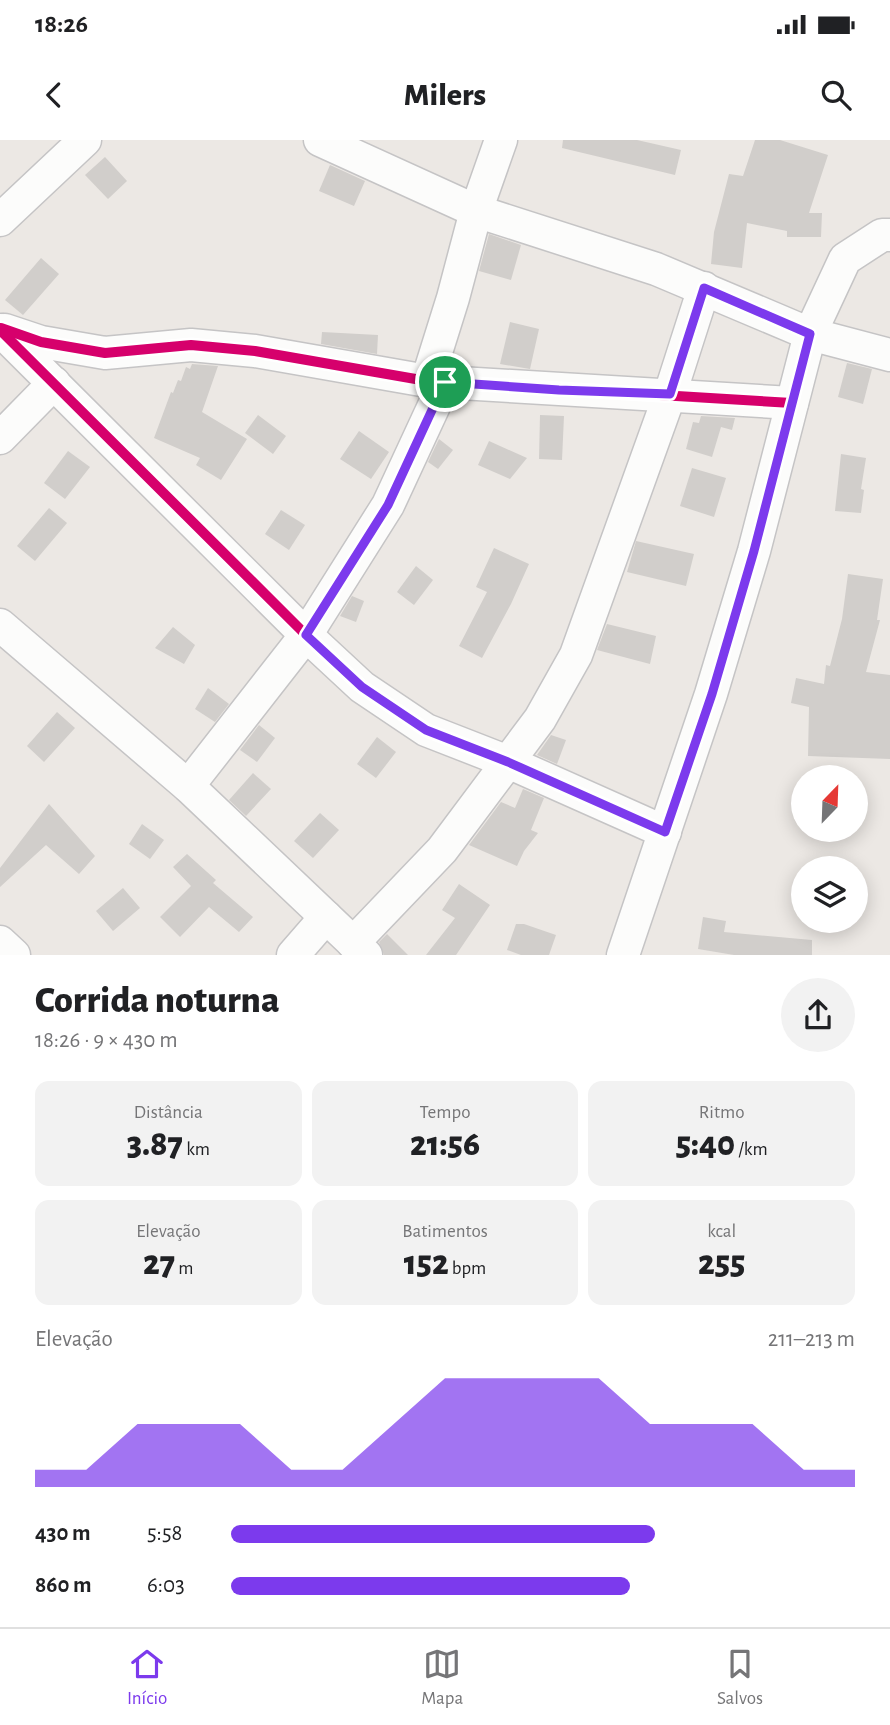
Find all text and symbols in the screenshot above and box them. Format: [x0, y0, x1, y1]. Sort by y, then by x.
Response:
text: 18:26 [35, 11, 88, 37]
icon: back [35, 76, 73, 114]
icon: search [817, 76, 855, 114]
text: Milers [404, 79, 486, 111]
pin [415, 352, 475, 412]
icon: arrive [426, 363, 464, 401]
north arrow [791, 765, 868, 842]
map controls [791, 765, 868, 933]
button: layers [791, 856, 868, 933]
button: share [781, 978, 855, 1052]
text: Corrida noturna [35, 982, 280, 1020]
text: 18:26 · 9 × 430 m [35, 1029, 178, 1052]
text: Distância [134, 1103, 203, 1122]
text: Tempo [419, 1103, 471, 1122]
text: Ritmo [699, 1103, 745, 1122]
text: 3.87 [127, 1127, 183, 1162]
text: 21:56 [410, 1127, 480, 1162]
text: 5:40 [676, 1127, 735, 1162]
text: km [183, 1140, 210, 1159]
text: /km [735, 1140, 768, 1159]
text: Elevação [136, 1222, 200, 1241]
text: Batimentos [402, 1222, 488, 1241]
text: kcal [707, 1222, 736, 1241]
text: 27 [143, 1246, 175, 1281]
text: 152 [404, 1246, 449, 1281]
text: 255 [698, 1246, 745, 1281]
text: m [175, 1259, 194, 1278]
text: bpm [449, 1259, 486, 1278]
text: Elevação [35, 1328, 113, 1351]
text: 211–213 m [768, 1328, 855, 1351]
text: 430 m [35, 1522, 91, 1545]
text: 5:58 [147, 1522, 182, 1545]
text: 860 m [35, 1574, 91, 1597]
text: 6:03 [147, 1574, 185, 1597]
tab: Início [127, 1645, 167, 1710]
tab: Mapa [421, 1645, 463, 1710]
tab: Salvos [717, 1645, 763, 1710]

